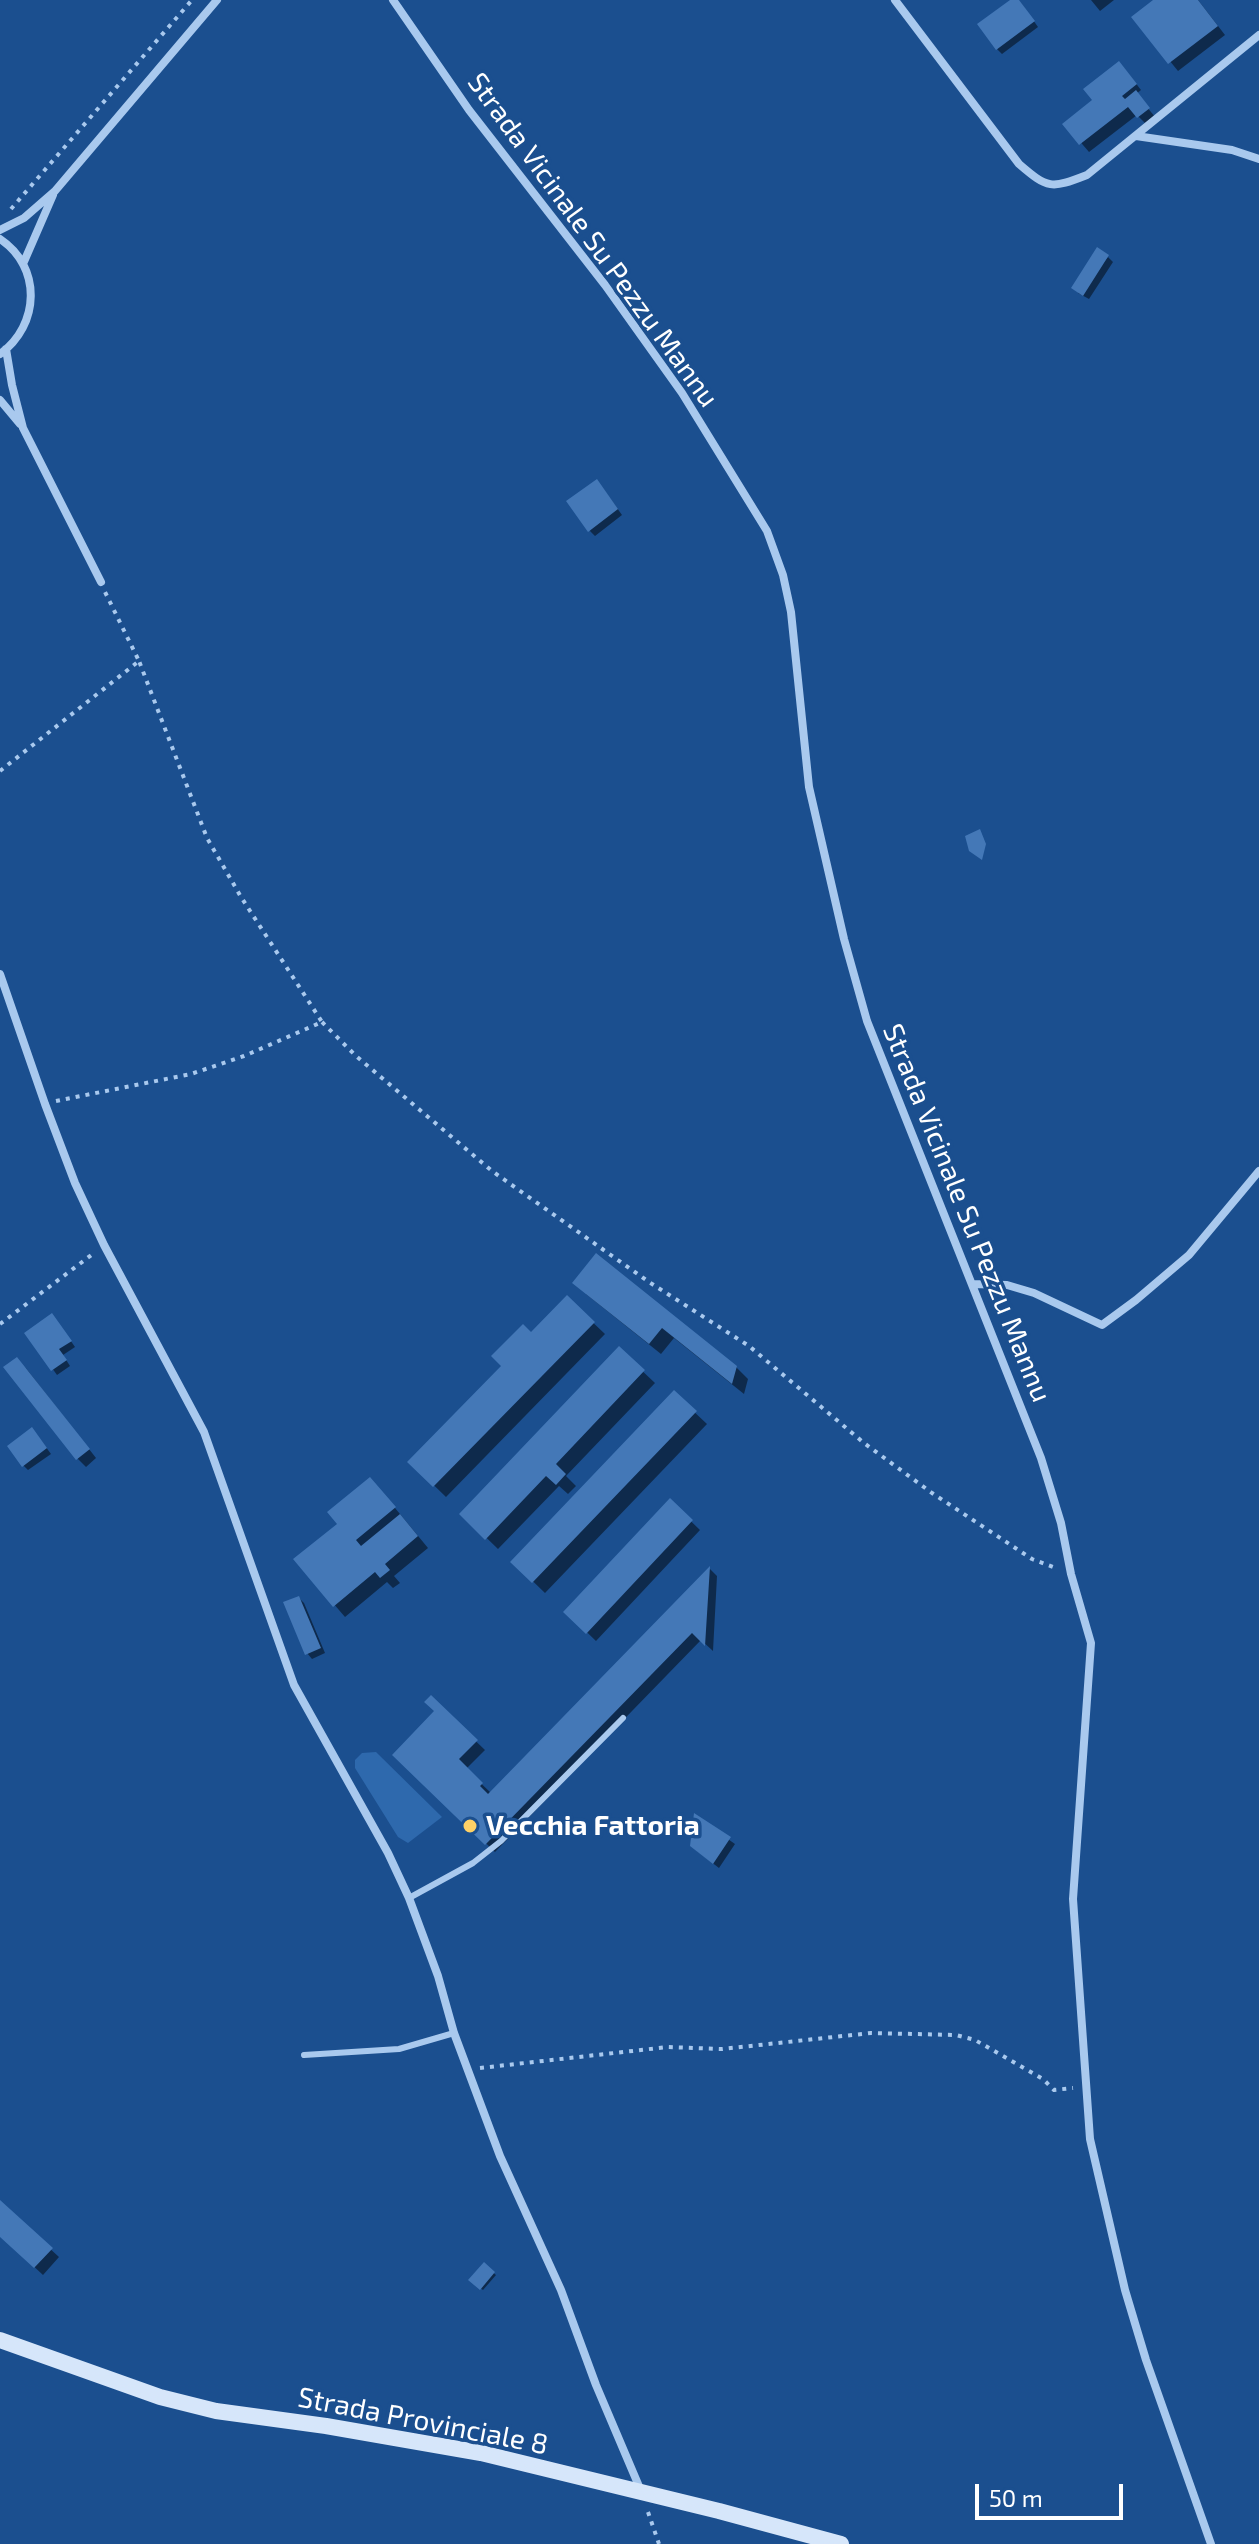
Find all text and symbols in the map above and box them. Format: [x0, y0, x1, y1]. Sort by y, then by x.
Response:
street label: Strada Vicinale Su Pezzu Mannu [460, 66, 726, 414]
street label: Strada Vicinale Su Pezzu Mannu [876, 1019, 1058, 1407]
place label: Vecchia Fattoria [486, 1809, 700, 1843]
marker: Vecchia Fattoria [461, 1817, 479, 1835]
street label: Strada Provinciale 8 [295, 2380, 551, 2462]
scale bar [979, 2468, 1127, 2518]
text: 50 m [989, 2483, 1043, 2512]

